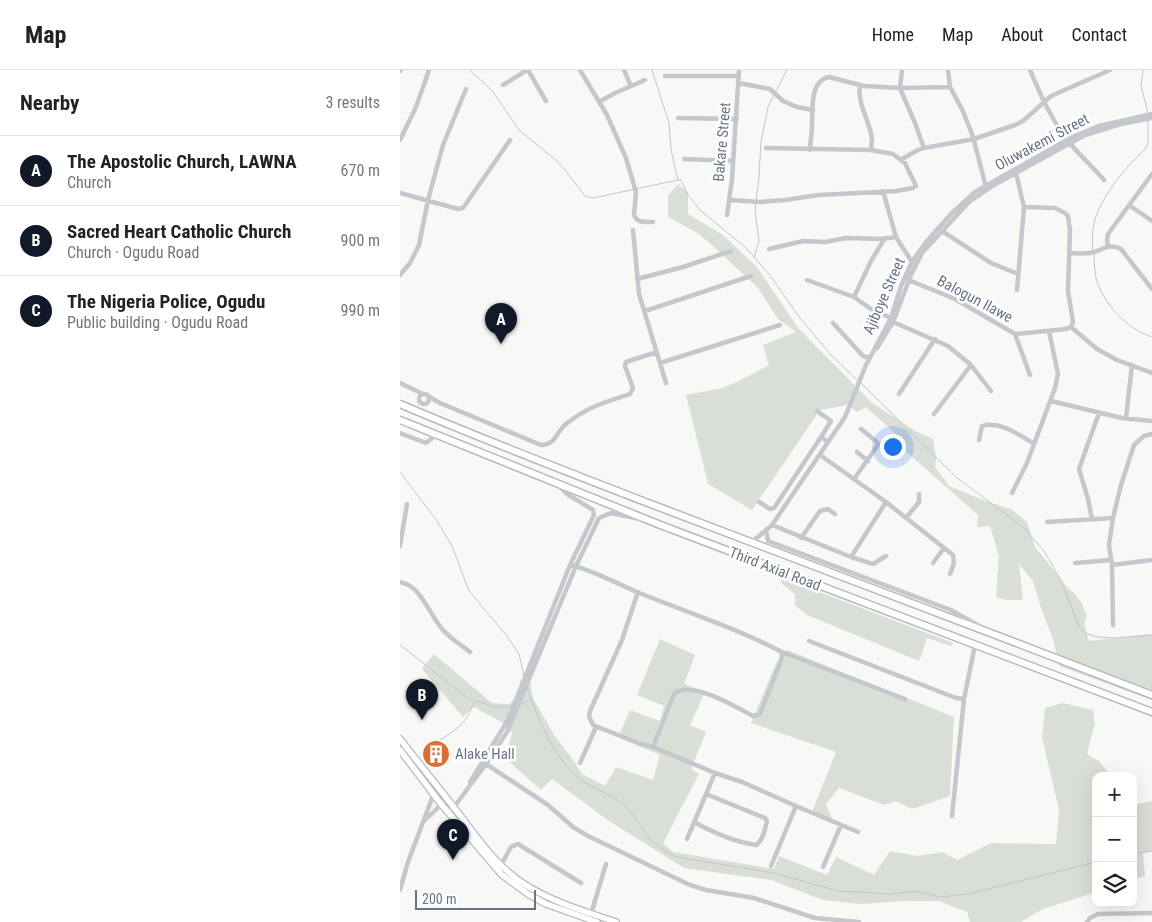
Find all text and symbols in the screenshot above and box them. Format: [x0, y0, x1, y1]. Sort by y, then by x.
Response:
text: Map [25, 21, 66, 49]
text: Home [872, 24, 914, 45]
text: Map [942, 24, 973, 45]
text: About [1001, 24, 1043, 45]
text: Contact [1071, 24, 1127, 45]
text: Nearby [20, 91, 79, 115]
text: 3 results [325, 93, 380, 112]
street label: Bakare Street [710, 102, 734, 182]
street label: Oluwakemi Street [992, 110, 1092, 174]
text: The Apostolic Church, LAWNA [67, 150, 297, 173]
text: A [31, 161, 41, 180]
text: 670 m [341, 161, 380, 180]
text: Church [67, 173, 111, 192]
text: Sacred Heart Catholic Church [67, 220, 291, 243]
text: B [32, 231, 40, 250]
text: 900 m [341, 231, 380, 250]
text: Church · Ogudu Road [67, 243, 199, 262]
street label: Ajiboye Street [859, 255, 909, 337]
street label: Balogun Ilawe [934, 272, 1016, 326]
text: The Nigeria Police, Ogudu [67, 290, 265, 313]
text: C [31, 301, 41, 320]
text: 990 m [341, 301, 380, 320]
pin: A [485, 303, 517, 344]
text: Public building · Ogudu Road [67, 313, 248, 332]
your location [880, 434, 906, 460]
street label: Third Axial Road [727, 543, 823, 595]
pin: B [406, 679, 438, 720]
building icon: Alake Hall [421, 739, 451, 769]
place label: Alake Hall [455, 745, 515, 763]
map controls [1092, 772, 1137, 907]
button: + [1092, 772, 1137, 817]
button: − [1092, 817, 1137, 862]
pin: C [437, 819, 469, 860]
button: layers [1092, 862, 1137, 907]
scale bar [415, 887, 536, 910]
text: 200 m [422, 891, 457, 907]

